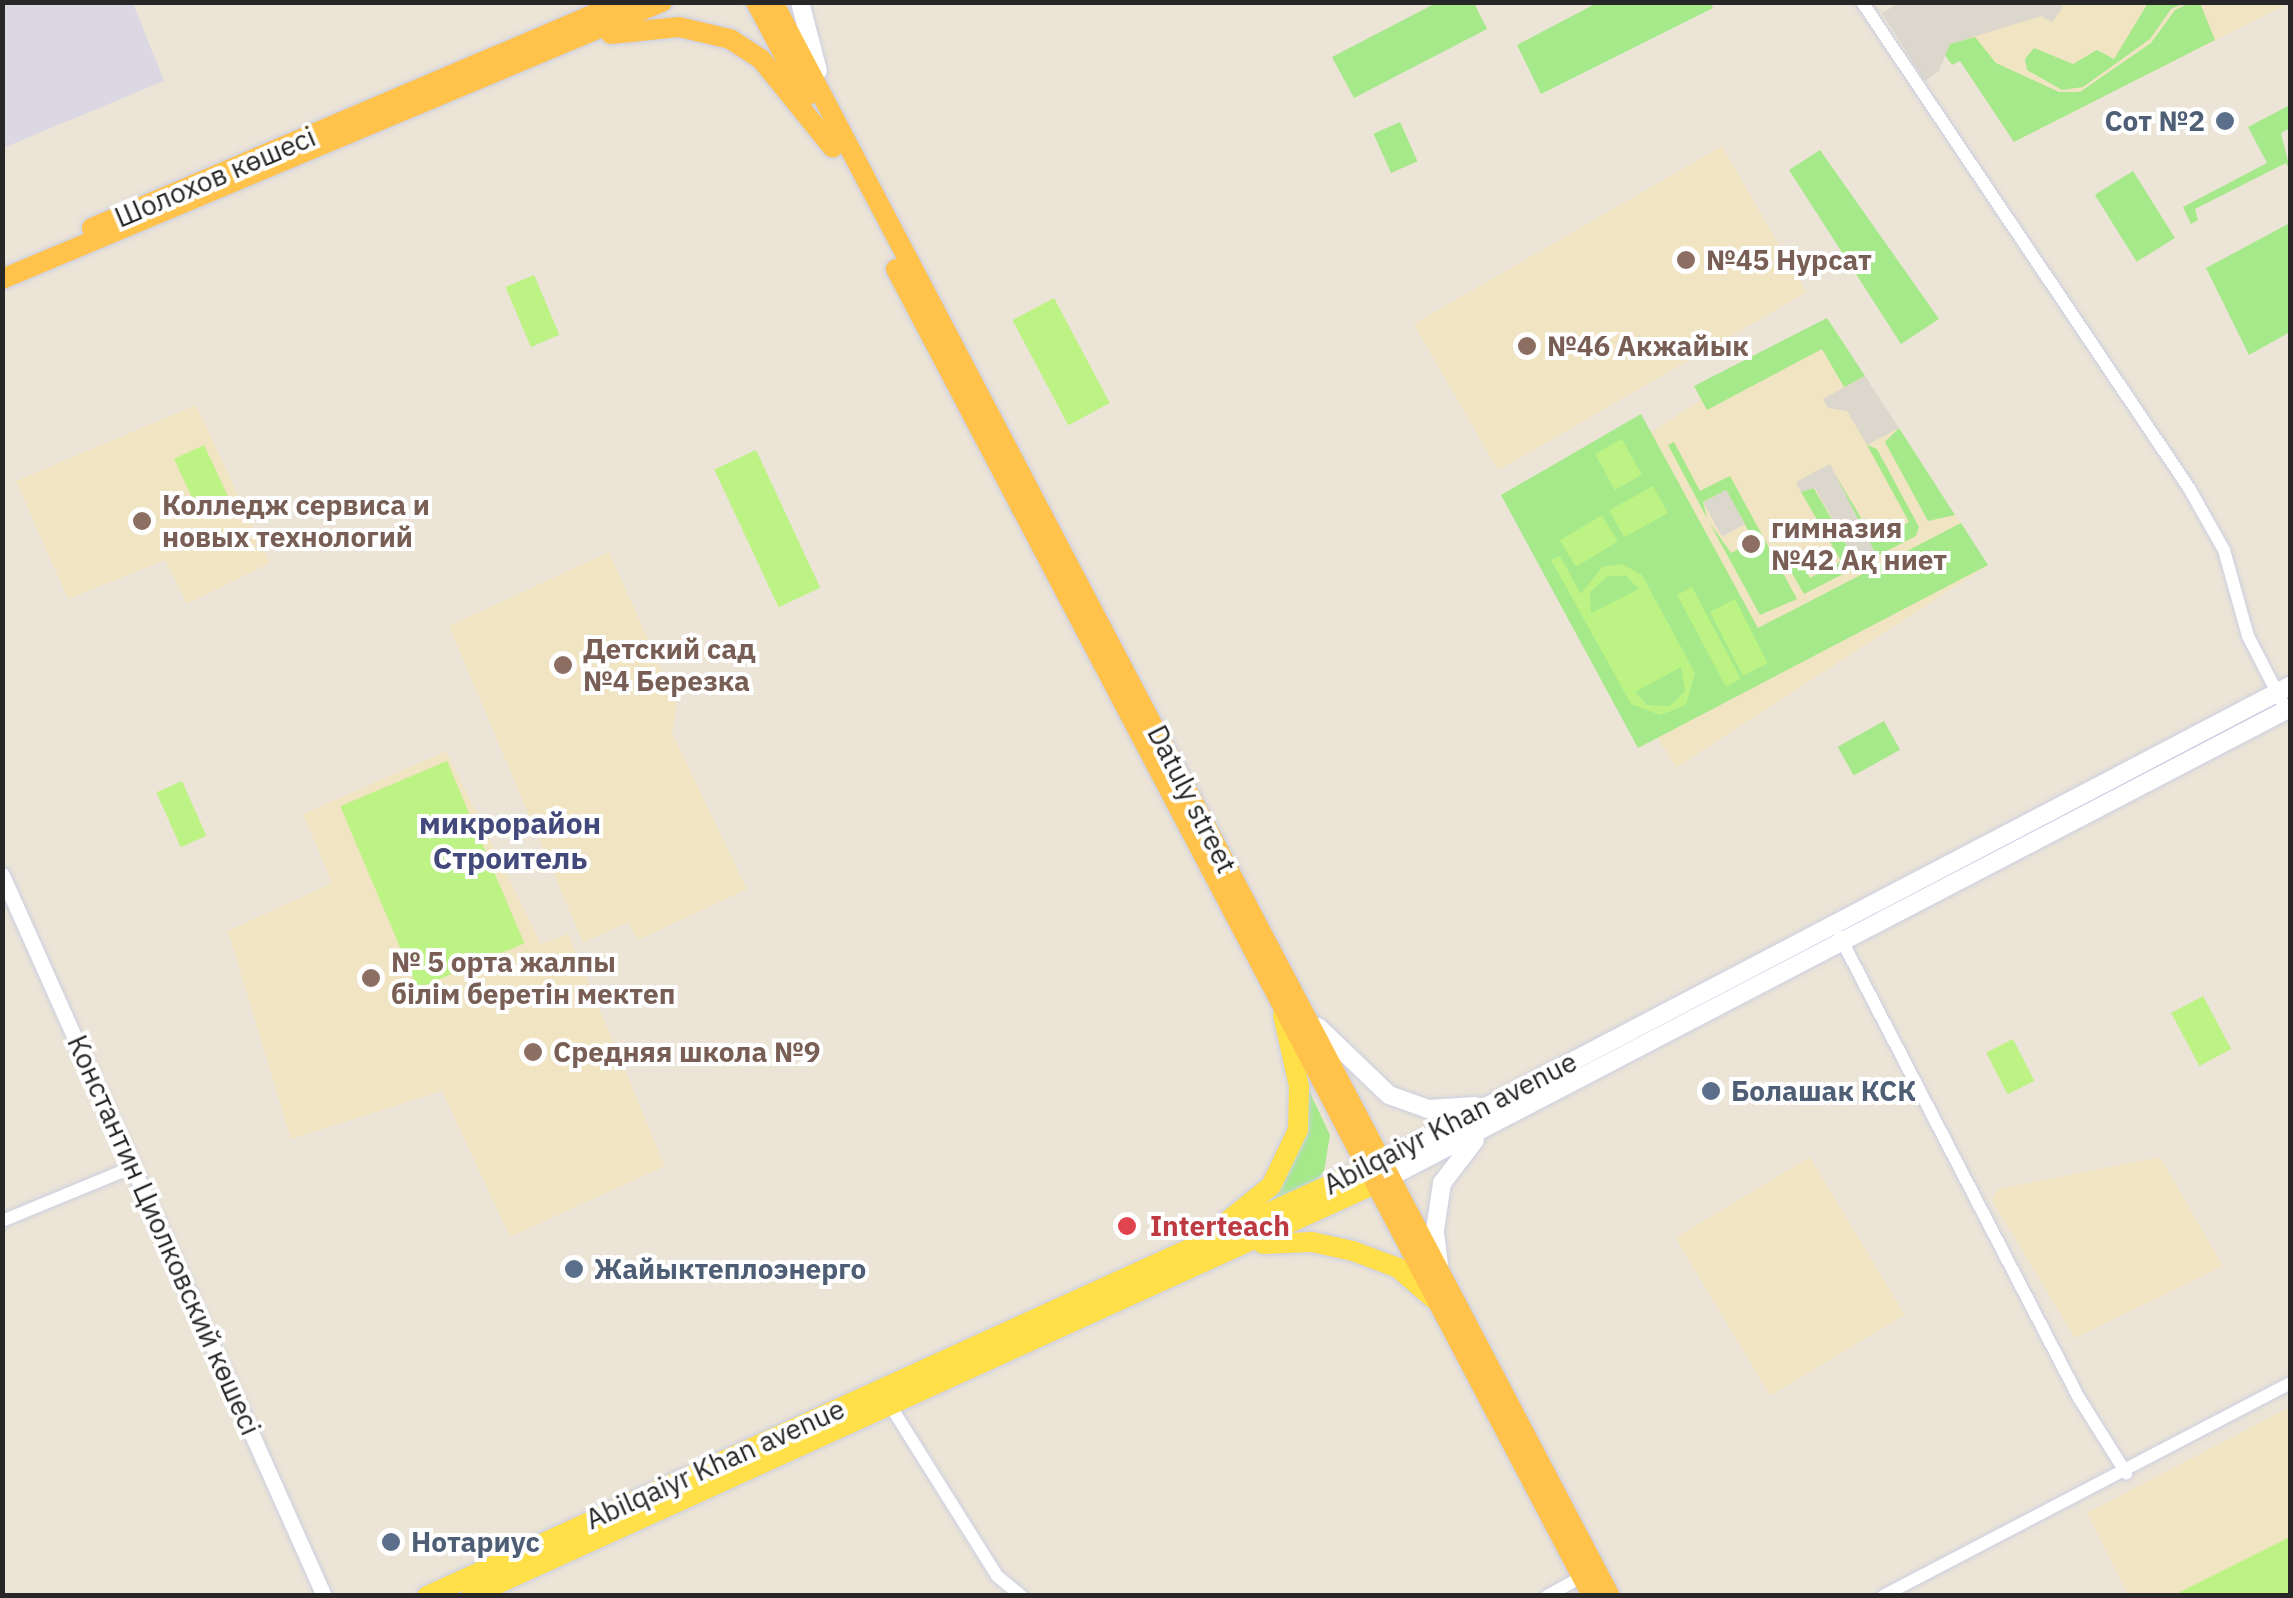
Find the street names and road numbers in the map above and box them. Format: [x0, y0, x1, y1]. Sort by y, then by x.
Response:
street label: Шолохов көшесі [110, 120, 320, 234]
street label: Datuly street [1140, 719, 1244, 879]
street label: Константин Циолковский көшесі [60, 1030, 268, 1440]
street label: Abilqaiyr Khan avenue [1318, 1045, 1582, 1201]
street label: Abilqaiyr Khan avenue [580, 1392, 850, 1536]

